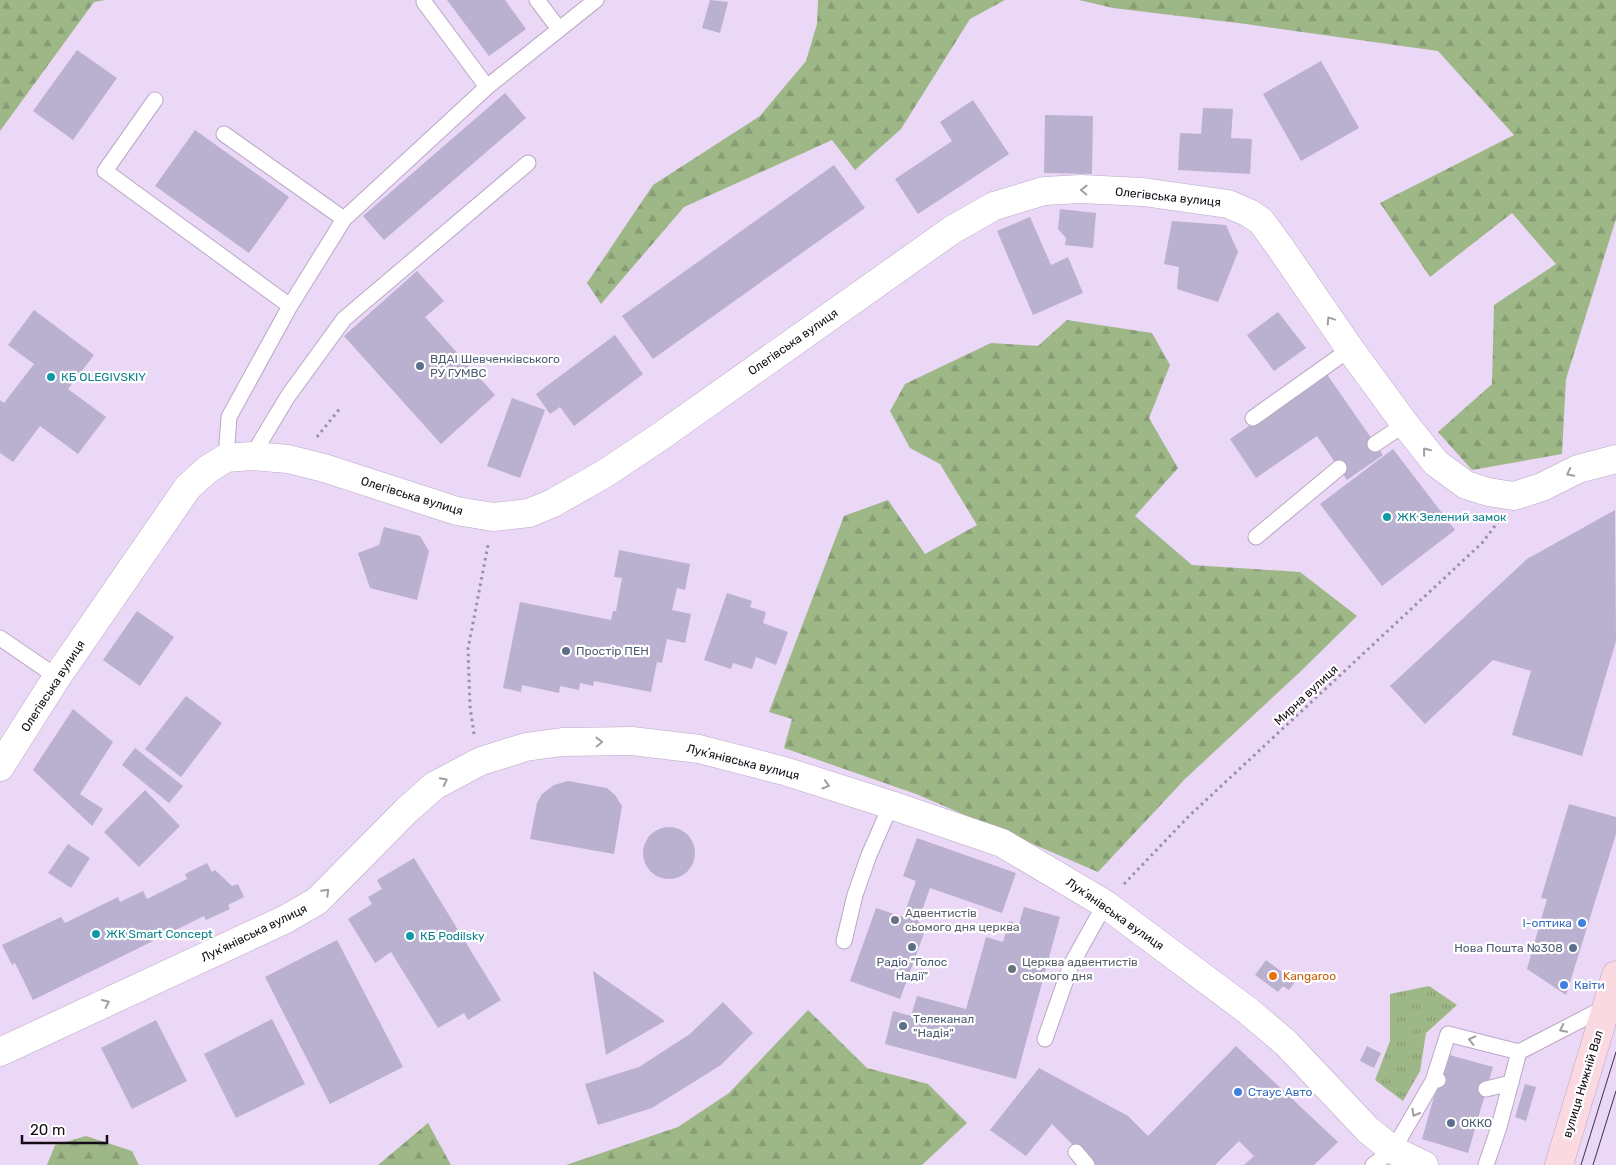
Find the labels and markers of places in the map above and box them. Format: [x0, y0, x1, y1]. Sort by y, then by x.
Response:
place label: ВДАІ Шевченківського РУ ГУМВС [430, 352, 560, 380]
marker: ВДАІ Шевченківського РУ ГУМВС [414, 360, 426, 372]
place label: КБ OLEGIVSKIY [61, 370, 146, 384]
marker: КБ OLEGIVSKIY [45, 371, 57, 383]
place label: ЖК Зелений замок [1397, 510, 1507, 524]
marker: ЖК Зелений замок [1381, 511, 1393, 523]
place label: Простір ПЕН [576, 644, 649, 658]
marker: Простір ПЕН [560, 645, 572, 657]
place label: Адвентистів сьомого дня церква [905, 906, 1020, 934]
marker: Адвентистів сьомого дня церква [889, 914, 901, 926]
place label: І-оптика [1523, 916, 1572, 930]
marker: І-оптика [1576, 917, 1588, 929]
place label: ЖК Smart Concept [106, 927, 213, 941]
marker: ЖК Smart Concept [90, 928, 102, 940]
place label: КБ Podilsky [420, 929, 485, 943]
marker: КБ Podilsky [404, 930, 416, 942]
marker: Радіо "Голос Надії" [906, 941, 918, 953]
place label: Нова Пошта №308 [1454, 941, 1563, 955]
marker: Нова Пошта №308 [1567, 942, 1579, 954]
place label: Радіо "Голос Надії" [877, 955, 948, 983]
place label: Церква адвентистів сьомого дня [1022, 955, 1138, 983]
marker: Церква адвентистів сьомого дня [1006, 963, 1018, 975]
place label: Kangaroo [1283, 969, 1336, 983]
marker: Kangaroo [1267, 970, 1279, 982]
place label: Квіти [1574, 978, 1605, 992]
marker: Квіти [1558, 979, 1570, 991]
place label: Телеканал "Надія" [913, 1012, 974, 1040]
marker: Телеканал "Надія" [897, 1020, 909, 1032]
place label: Стаус Авто [1248, 1085, 1313, 1099]
marker: Стаус Авто [1232, 1086, 1244, 1098]
place label: ОККО [1461, 1116, 1492, 1130]
marker: ОККО [1445, 1117, 1457, 1129]

